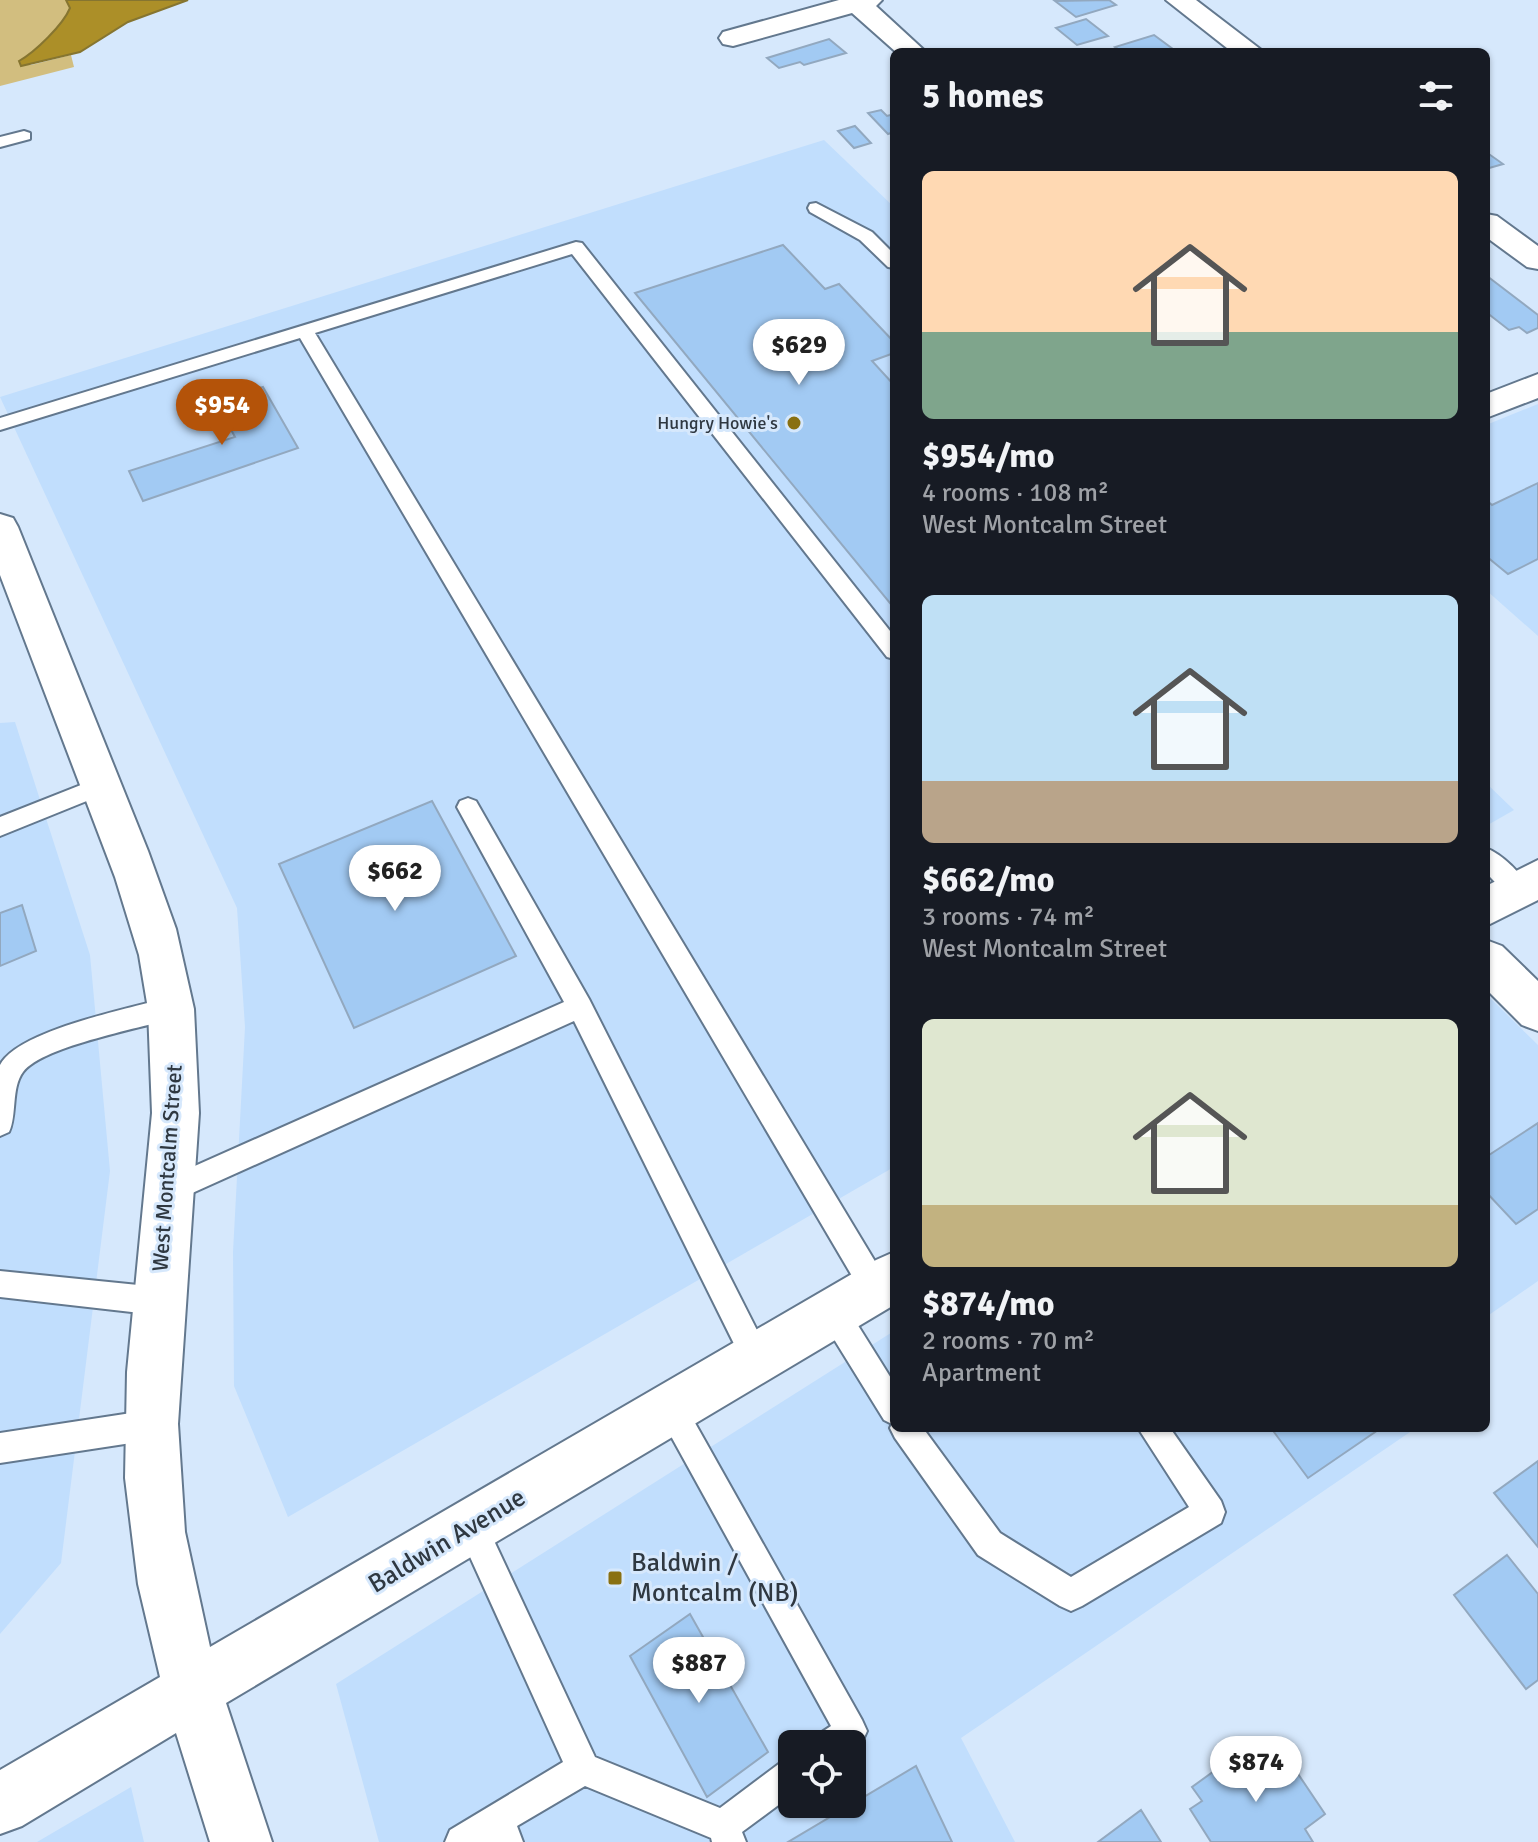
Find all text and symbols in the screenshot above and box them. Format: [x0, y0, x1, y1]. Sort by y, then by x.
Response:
icon: filters [1414, 74, 1458, 118]
text: 5 homes [922, 75, 1043, 117]
icon: home [1118, 223, 1262, 367]
pin: $629 [752, 319, 846, 387]
text: $629 [771, 329, 827, 361]
pin: $954 [175, 379, 269, 447]
text: $954 [194, 389, 250, 421]
place label: Hungry Howie's [657, 412, 778, 434]
marker: Hungry Howie's [785, 414, 803, 432]
text: $954/mo [922, 435, 1055, 477]
text: 4 rooms · 108 m² [922, 477, 1109, 509]
text: West Montcalm Street [922, 509, 1167, 541]
icon: home [1118, 647, 1262, 791]
pin: $662 [348, 845, 442, 913]
text: $662 [367, 855, 423, 887]
text: $662/mo [922, 859, 1055, 901]
text: 3 rooms · 74 m² [922, 901, 1095, 933]
text: West Montcalm Street [922, 933, 1167, 965]
street label: West Montcalm Street [146, 1063, 188, 1272]
icon: home [1118, 1071, 1262, 1215]
text: $874/mo [922, 1283, 1055, 1325]
text: 2 rooms · 70 m² [922, 1325, 1095, 1357]
text: Apartment [922, 1357, 1041, 1389]
street label: Baldwin Avenue [363, 1482, 531, 1600]
place label: Baldwin / Montcalm (NB) [631, 1547, 799, 1609]
marker: Baldwin / Montcalm (NB) [606, 1569, 624, 1587]
pin: $887 [652, 1637, 746, 1705]
text: $887 [671, 1647, 727, 1679]
map controls [778, 1730, 866, 1818]
button: locate [778, 1730, 866, 1818]
pin: $874 [1209, 1736, 1303, 1804]
text: $874 [1228, 1746, 1284, 1778]

